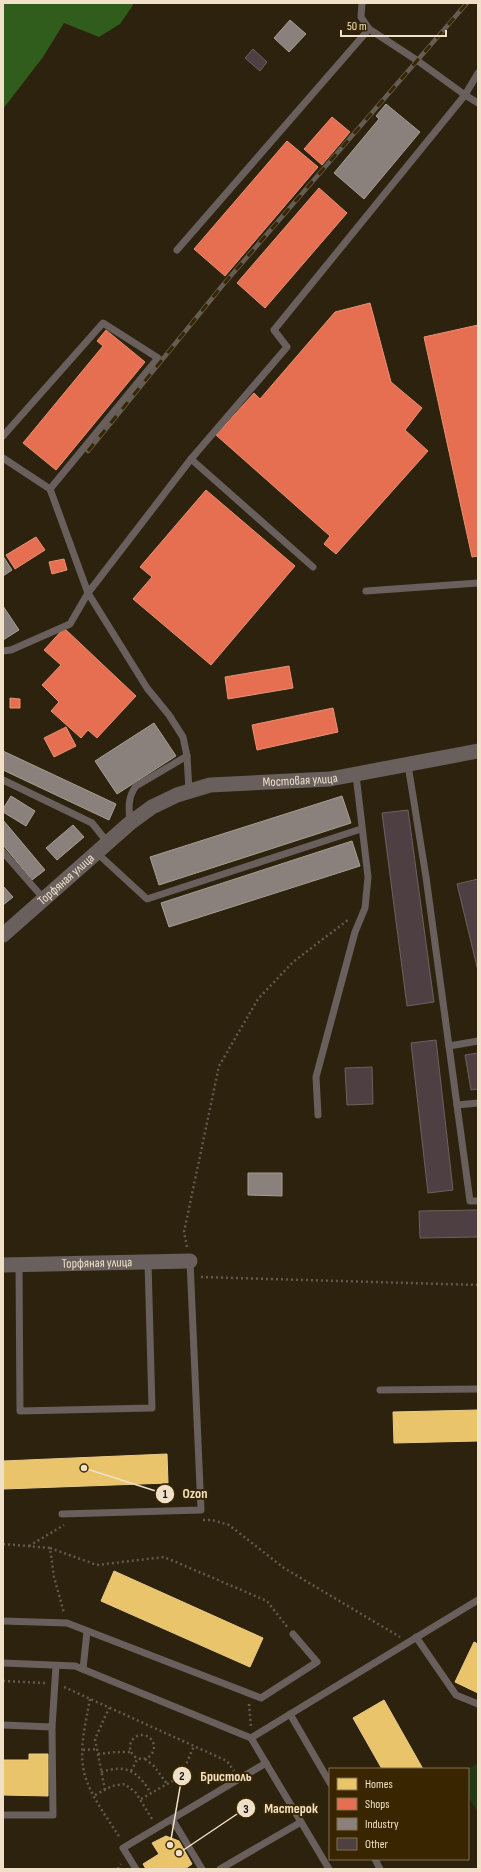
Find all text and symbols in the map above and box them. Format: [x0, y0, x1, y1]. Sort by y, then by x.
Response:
scale bar [341, 12, 446, 38]
text: 50 m [347, 19, 367, 34]
street label: Мостовая улица [262, 770, 339, 790]
street label: Торфяная улица [34, 850, 98, 909]
street label: Торфяная улица [62, 1254, 132, 1272]
callout: Ozon [155, 1481, 215, 1507]
text: Ozon [183, 1485, 207, 1502]
text: 1 [163, 1487, 168, 1502]
callout: Бристоль [172, 1763, 260, 1789]
text: Бристоль [200, 1768, 252, 1785]
legend [329, 1768, 469, 1860]
text: 2 [179, 1769, 185, 1784]
text: Homes [365, 1777, 393, 1792]
callout: Мастерок [236, 1795, 325, 1821]
text: Shops [365, 1797, 390, 1812]
text: Мастерок [264, 1800, 318, 1817]
text: 3 [243, 1802, 249, 1817]
text: Industry [365, 1817, 399, 1832]
text: Other [365, 1837, 389, 1852]

